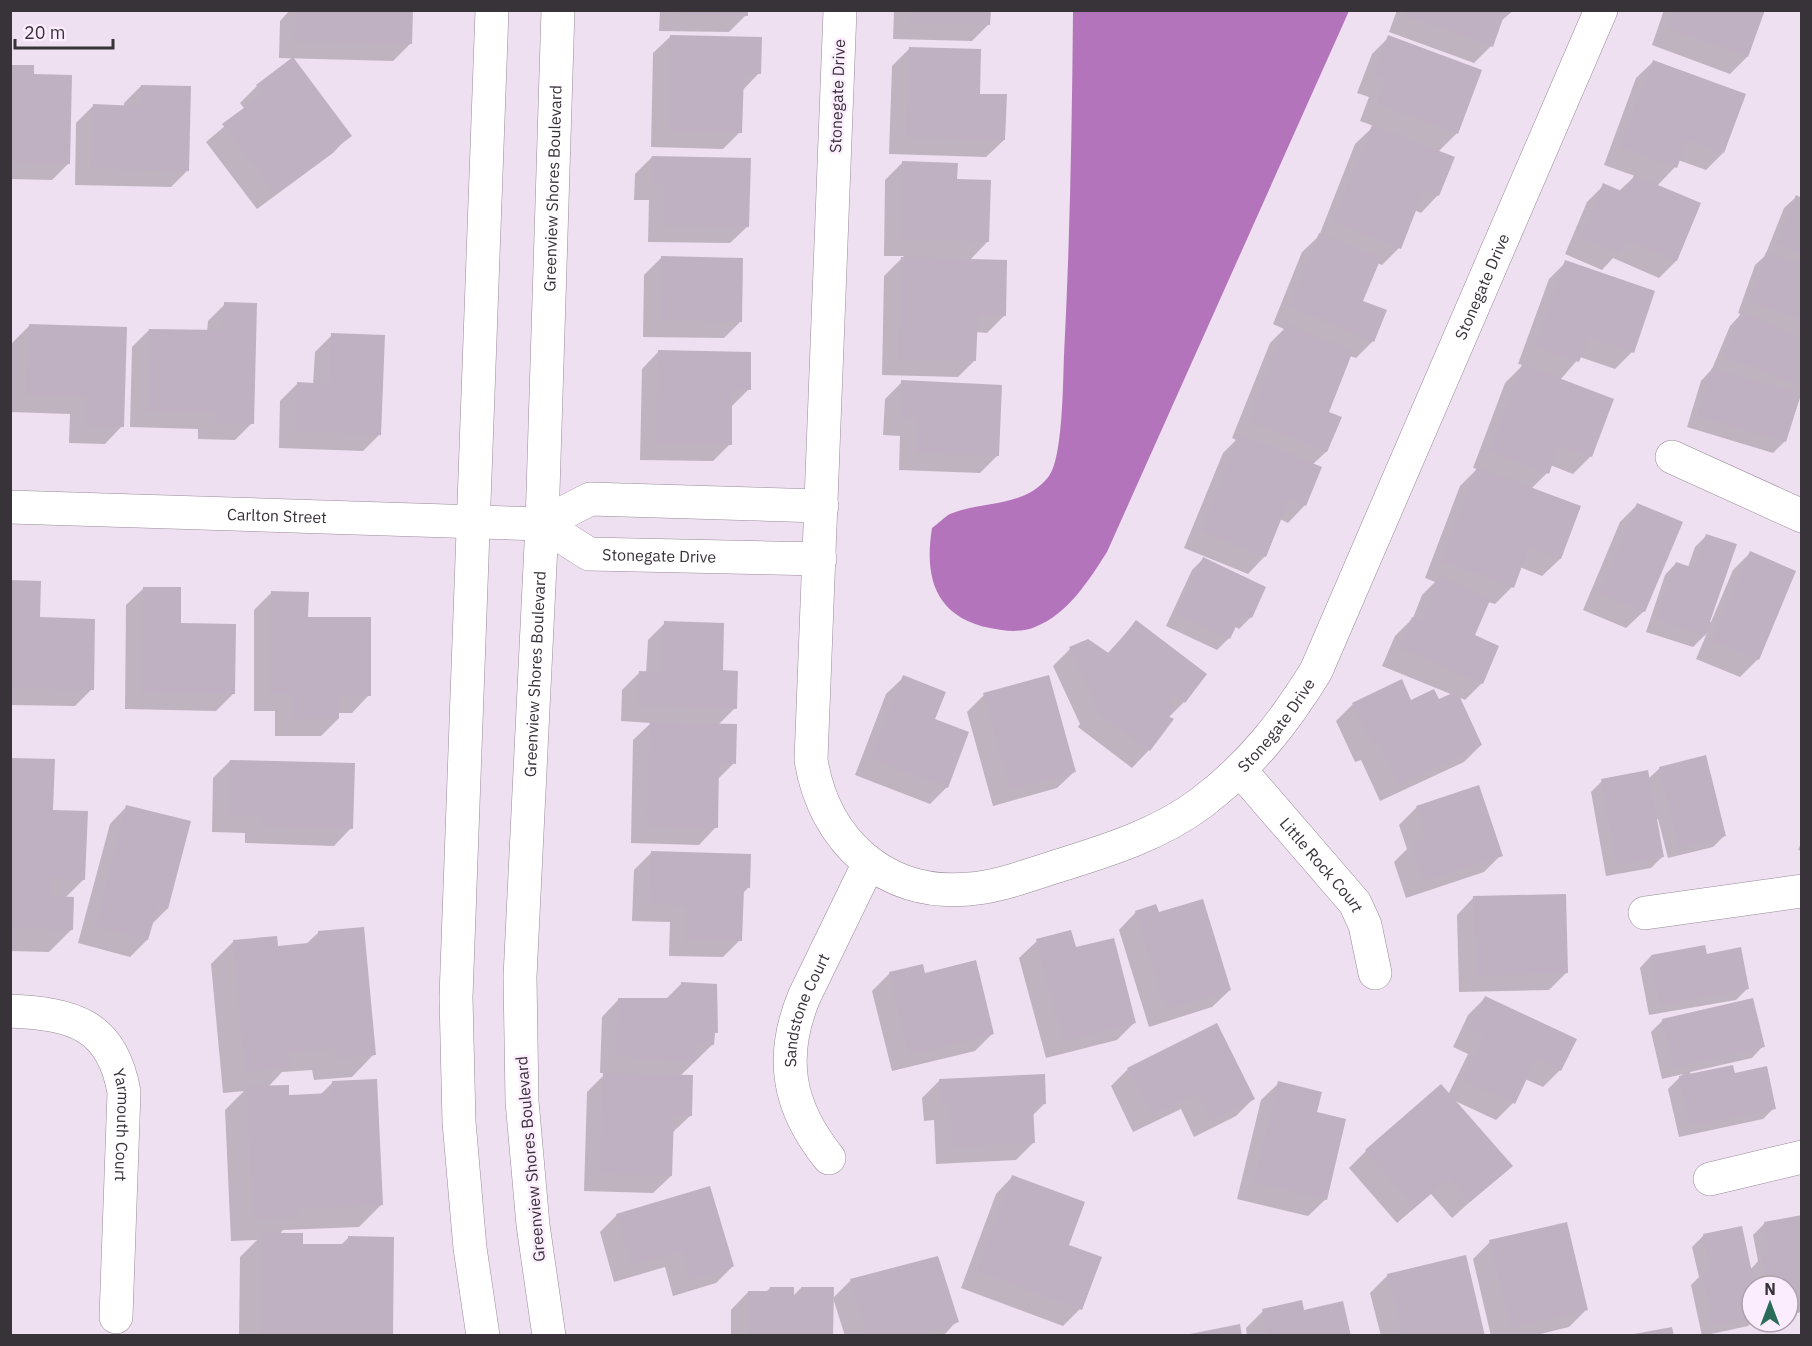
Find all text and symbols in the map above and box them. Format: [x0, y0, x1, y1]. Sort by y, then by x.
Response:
scale bar [15, 12, 112, 50]
text: 20 m [24, 21, 66, 44]
street label: Stonegate Drive [825, 39, 849, 153]
street label: Greenview Shores Boulevard [539, 85, 566, 292]
street label: Stonegate Drive [1450, 230, 1514, 343]
street label: Carlton Street [227, 504, 327, 527]
street label: Stonegate Drive [602, 544, 717, 567]
street label: Greenview Shores Boulevard [520, 570, 550, 778]
street label: Stonegate Drive [1233, 674, 1319, 776]
street label: Little Rock Court [1276, 813, 1368, 915]
street label: Sandstone Court [780, 950, 834, 1068]
street label: Greenview Shores Boulevard [511, 1055, 549, 1263]
street label: Yarmouth Court [109, 1066, 134, 1182]
north arrow [1740, 1274, 1800, 1334]
text: N [1764, 1279, 1776, 1299]

